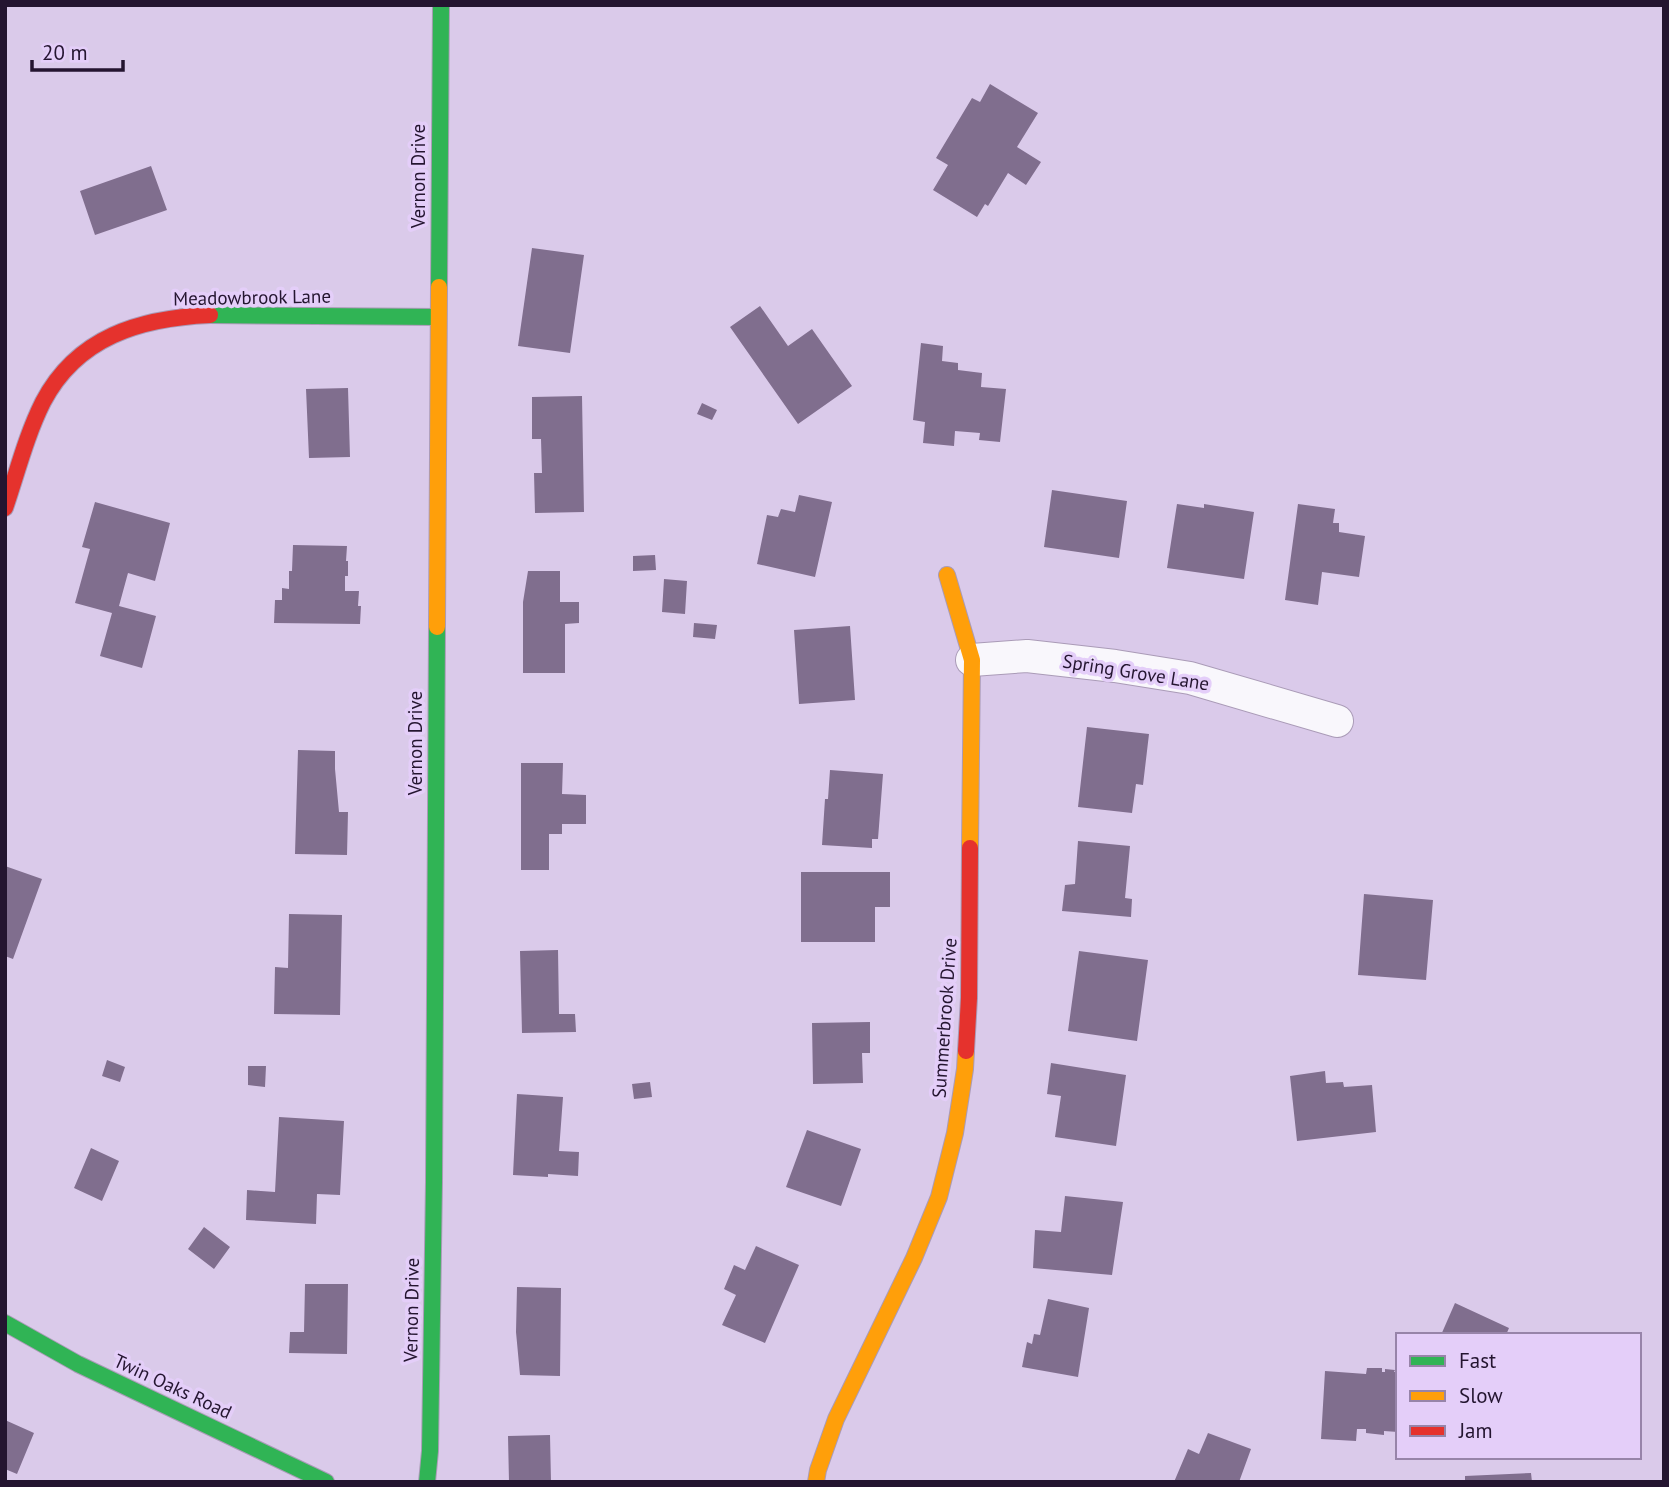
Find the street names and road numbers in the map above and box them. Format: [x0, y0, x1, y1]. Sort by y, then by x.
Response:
street label: Vernon Drive [406, 124, 430, 229]
street label: Meadowbrook Lane [173, 284, 331, 310]
street label: Spring Grove Lane [1061, 649, 1211, 695]
street label: Vernon Drive [403, 691, 427, 796]
street label: Summerbrook Drive [926, 937, 962, 1099]
street label: Vernon Drive [398, 1258, 424, 1363]
street label: Twin Oaks Road [110, 1348, 236, 1424]

